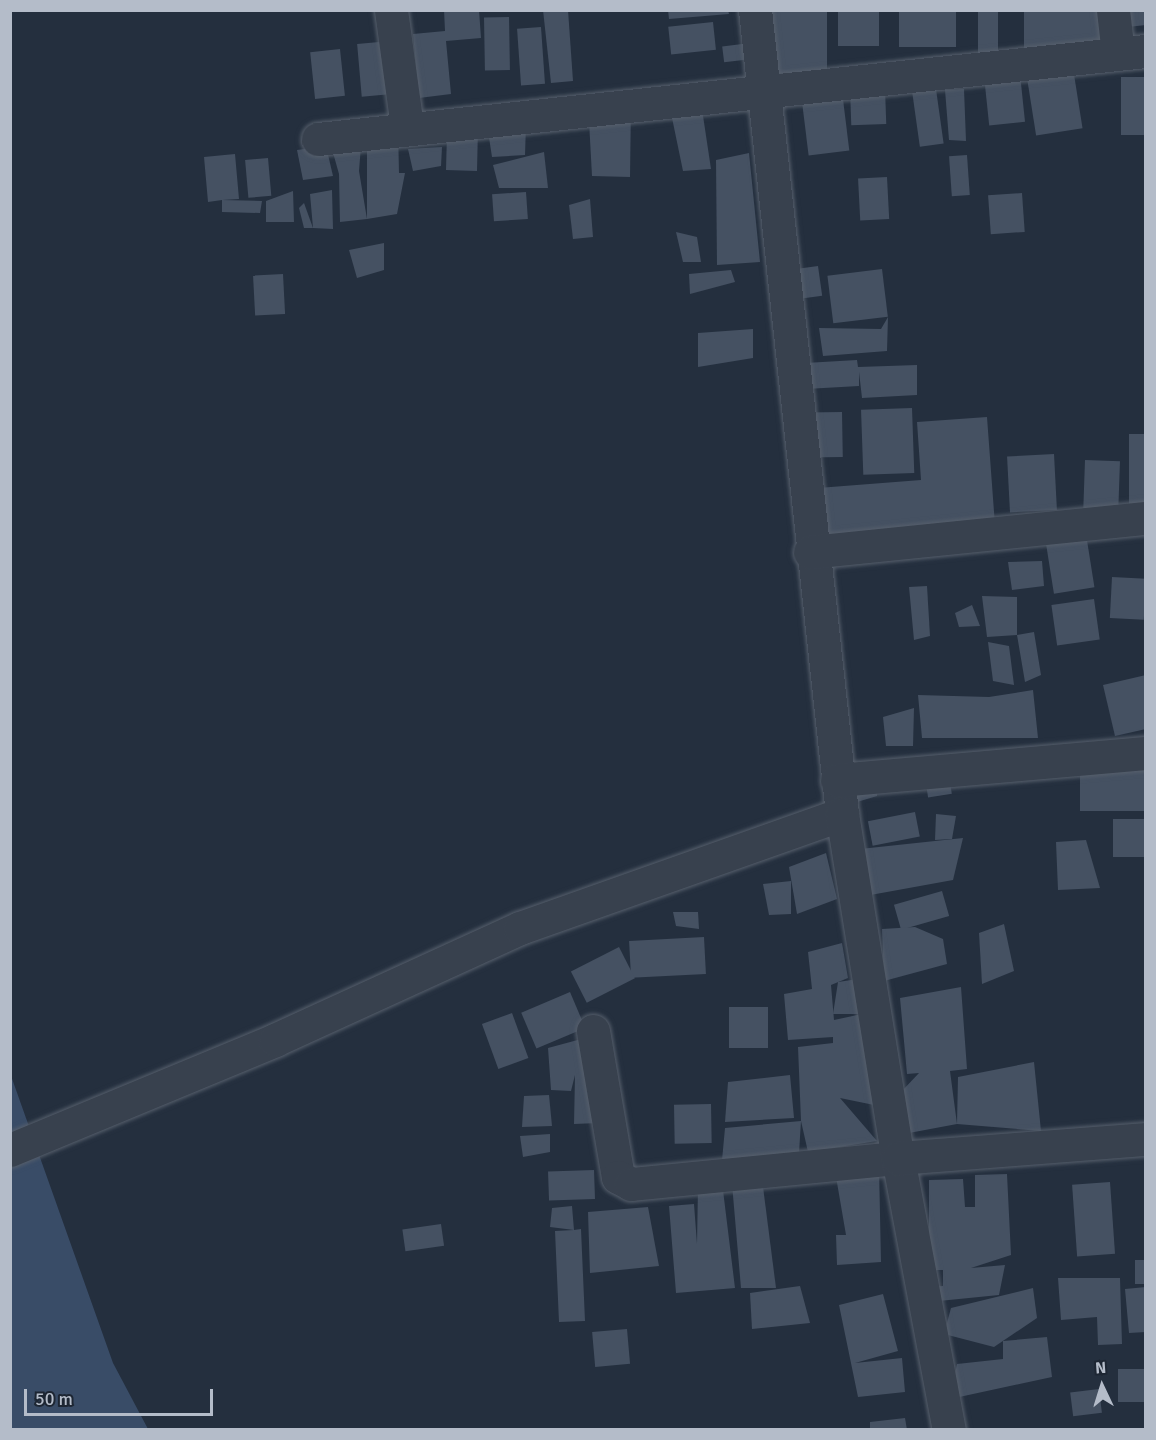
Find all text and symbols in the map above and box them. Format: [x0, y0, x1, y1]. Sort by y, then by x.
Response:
north arrow [1072, 1356, 1132, 1416]
text: N [1094, 1358, 1107, 1378]
scale bar [27, 1377, 216, 1415]
text: 50 m [35, 1388, 73, 1410]

